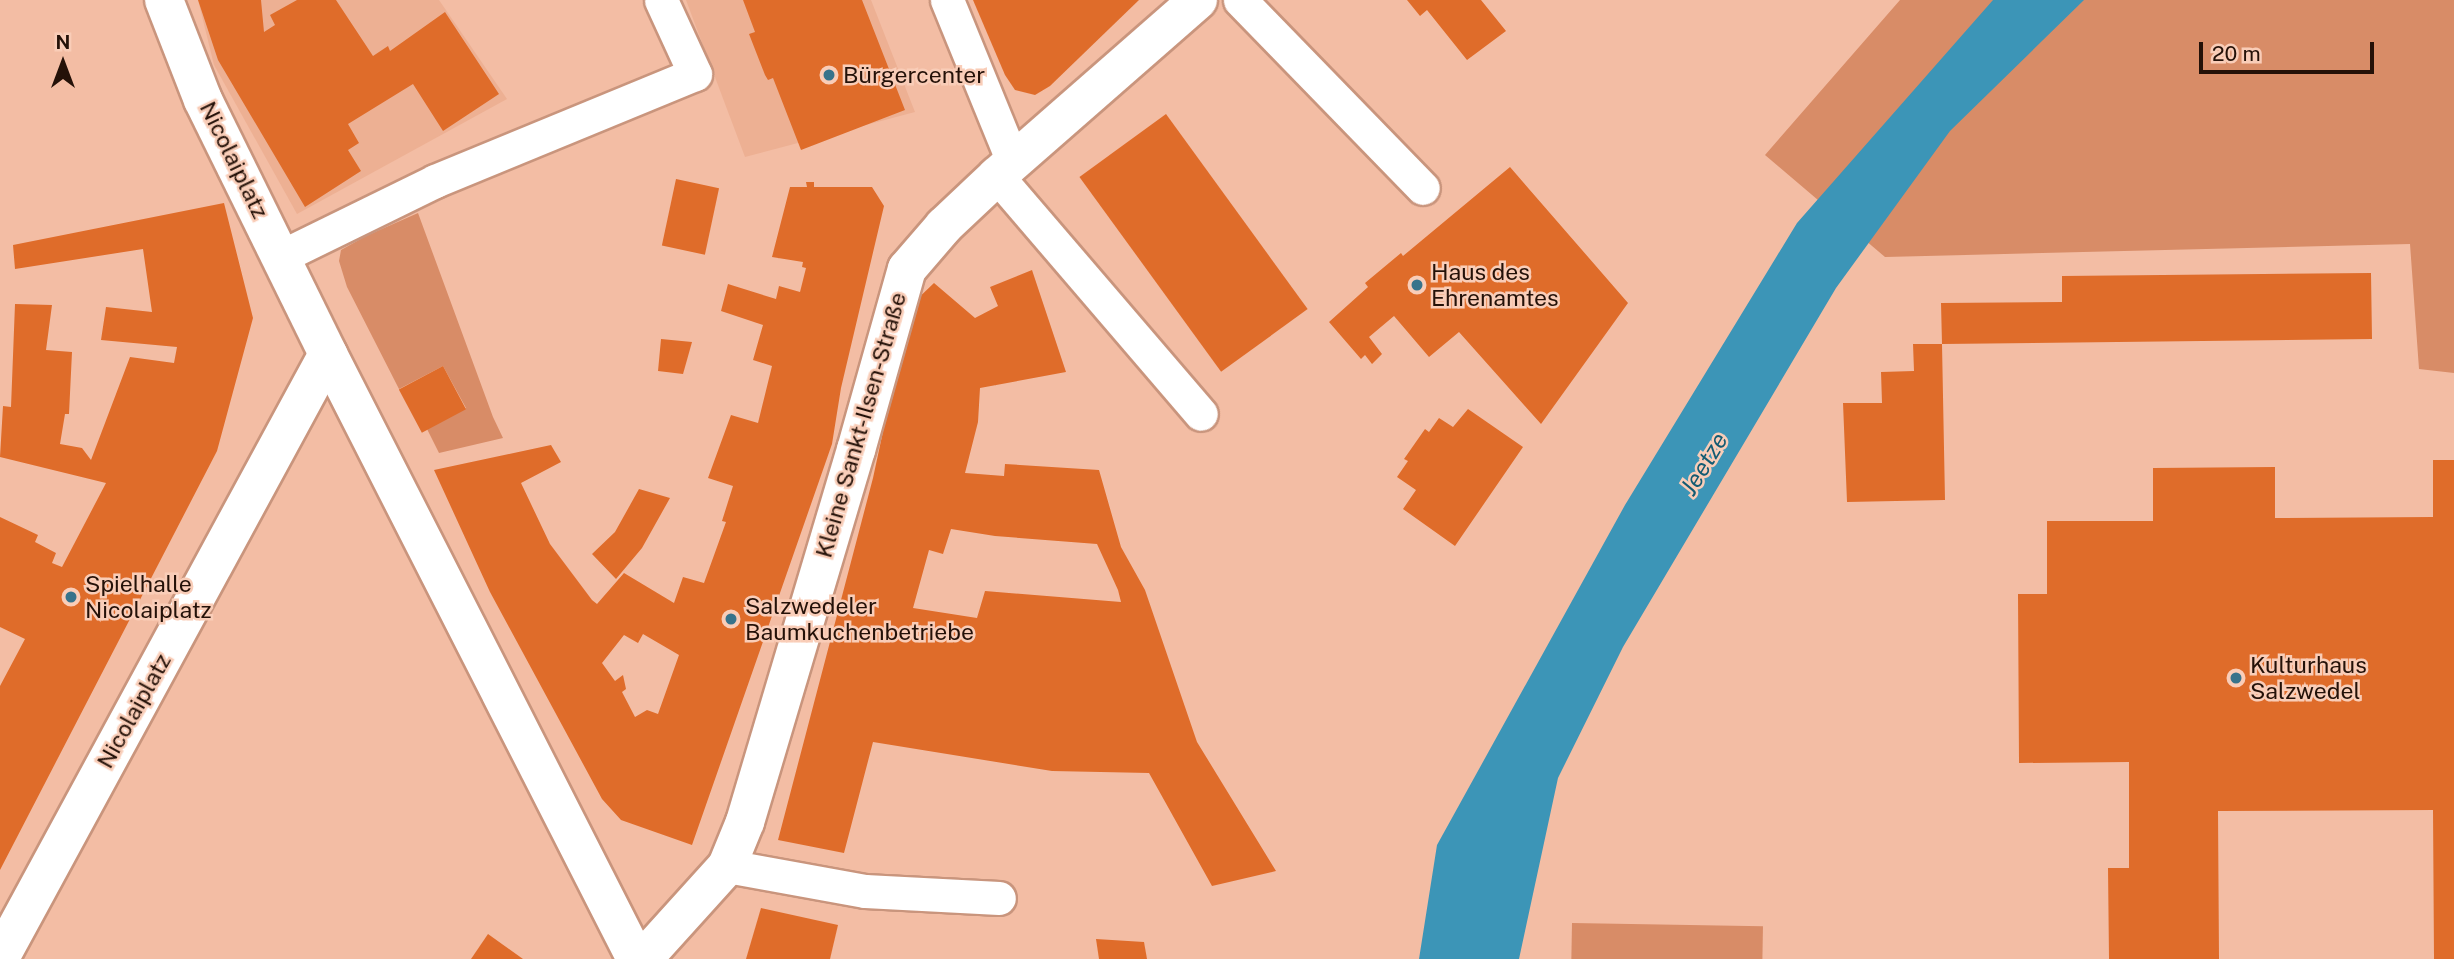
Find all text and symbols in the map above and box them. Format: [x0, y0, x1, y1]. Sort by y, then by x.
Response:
north arrow [28, 28, 98, 98]
scale bar [2202, 28, 2377, 72]
text: N [56, 31, 70, 53]
text: 20 m [2212, 41, 2261, 66]
place label: Bürgercenter [843, 61, 985, 89]
marker: Bürgercenter [821, 67, 837, 83]
street label: Nicolaiplatz [194, 97, 274, 223]
place label: Haus des Ehrenamtes [1431, 258, 1559, 312]
marker: Haus des Ehrenamtes [1409, 277, 1425, 293]
street label: Kleine Sankt-Ilsen-Straße [810, 289, 912, 561]
water label: Jeetze [1674, 428, 1734, 500]
place label: Spielhalle Nicolaiplatz [85, 570, 212, 624]
marker: Spielhalle Nicolaiplatz [63, 589, 79, 605]
place label: Salzwedeler Baumkuchenbetriebe [745, 592, 974, 646]
marker: Salzwedeler Baumkuchenbetriebe [723, 611, 739, 627]
street label: Nicolaiplatz [91, 649, 177, 773]
place label: Kulturhaus Salzwedel [2250, 651, 2367, 705]
marker: Kulturhaus Salzwedel [2228, 670, 2244, 686]

